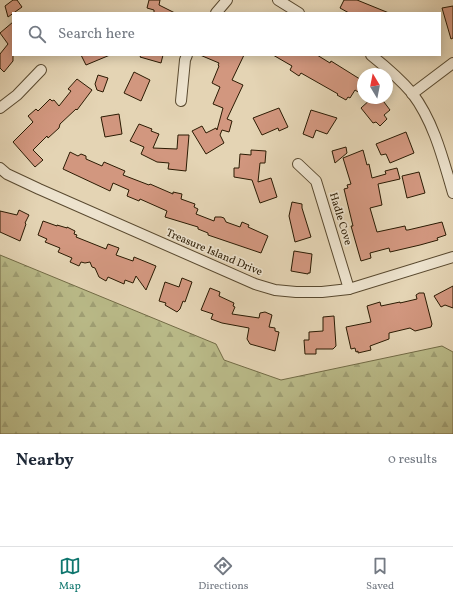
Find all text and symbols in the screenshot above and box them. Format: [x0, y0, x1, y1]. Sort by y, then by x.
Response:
search box [12, 12, 441, 56]
icon: search [26, 23, 48, 45]
text: Search here [58, 24, 135, 45]
north arrow [357, 68, 393, 104]
street label: Hadle Cove [325, 191, 355, 247]
street label: Treasure Island Drive [163, 226, 265, 280]
text: Nearby [16, 449, 74, 472]
text: 0 results [388, 451, 437, 469]
tab: Map [59, 555, 81, 594]
tab: Directions [198, 555, 249, 594]
tab: Saved [366, 555, 394, 594]

